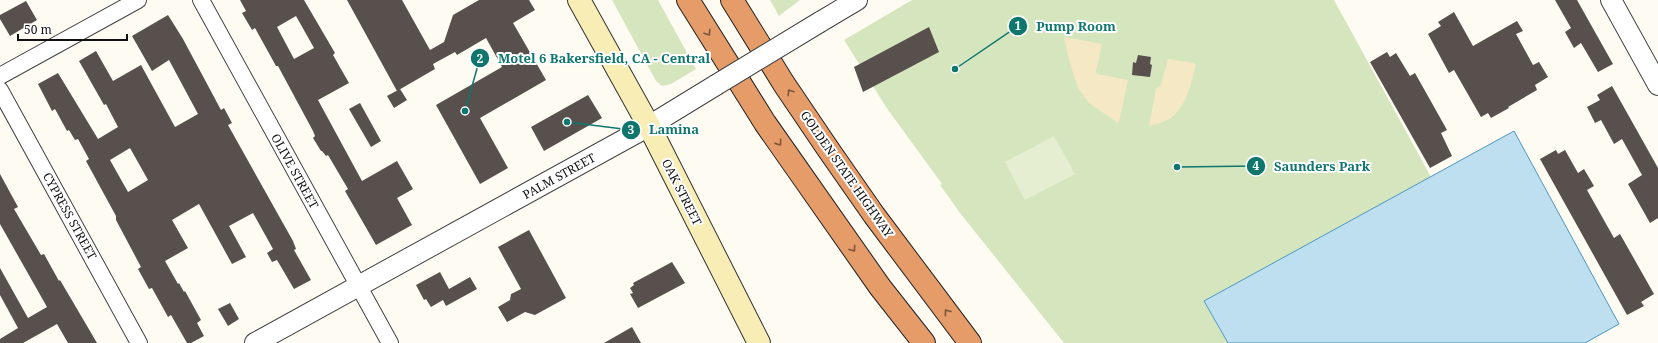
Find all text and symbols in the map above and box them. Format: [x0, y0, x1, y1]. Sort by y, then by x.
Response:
callout: Pump Room [1008, 14, 1123, 39]
scale bar [18, 16, 127, 42]
text: 1 [1015, 17, 1022, 34]
text: Pump Room [1036, 17, 1116, 35]
text: 50 m [24, 21, 52, 38]
one-way arrow [703, 29, 710, 36]
callout: Motel 6 Bakersfield, CA - Central [470, 46, 718, 71]
text: Motel 6 Bakersfield, CA - Central [498, 49, 710, 67]
text: 2 [477, 50, 484, 67]
one-way arrow [787, 89, 795, 96]
street label: GOLDEN STATE HIGHWAY [797, 107, 898, 241]
callout: Lamina [621, 117, 707, 142]
text: Lamina [649, 120, 699, 138]
text: 3 [628, 121, 635, 138]
street label: OLIVE STREET [267, 130, 323, 212]
one-way arrow [774, 138, 781, 145]
street label: PALM STREET [520, 149, 599, 203]
callout: Saunders Park [1246, 154, 1378, 179]
street label: OAK STREET [658, 156, 706, 229]
text: 4 [1253, 157, 1260, 174]
text: Saunders Park [1274, 157, 1371, 175]
street label: CYPRESS STREET [39, 169, 101, 263]
one-way arrow [848, 245, 856, 252]
one-way arrow [944, 309, 952, 316]

